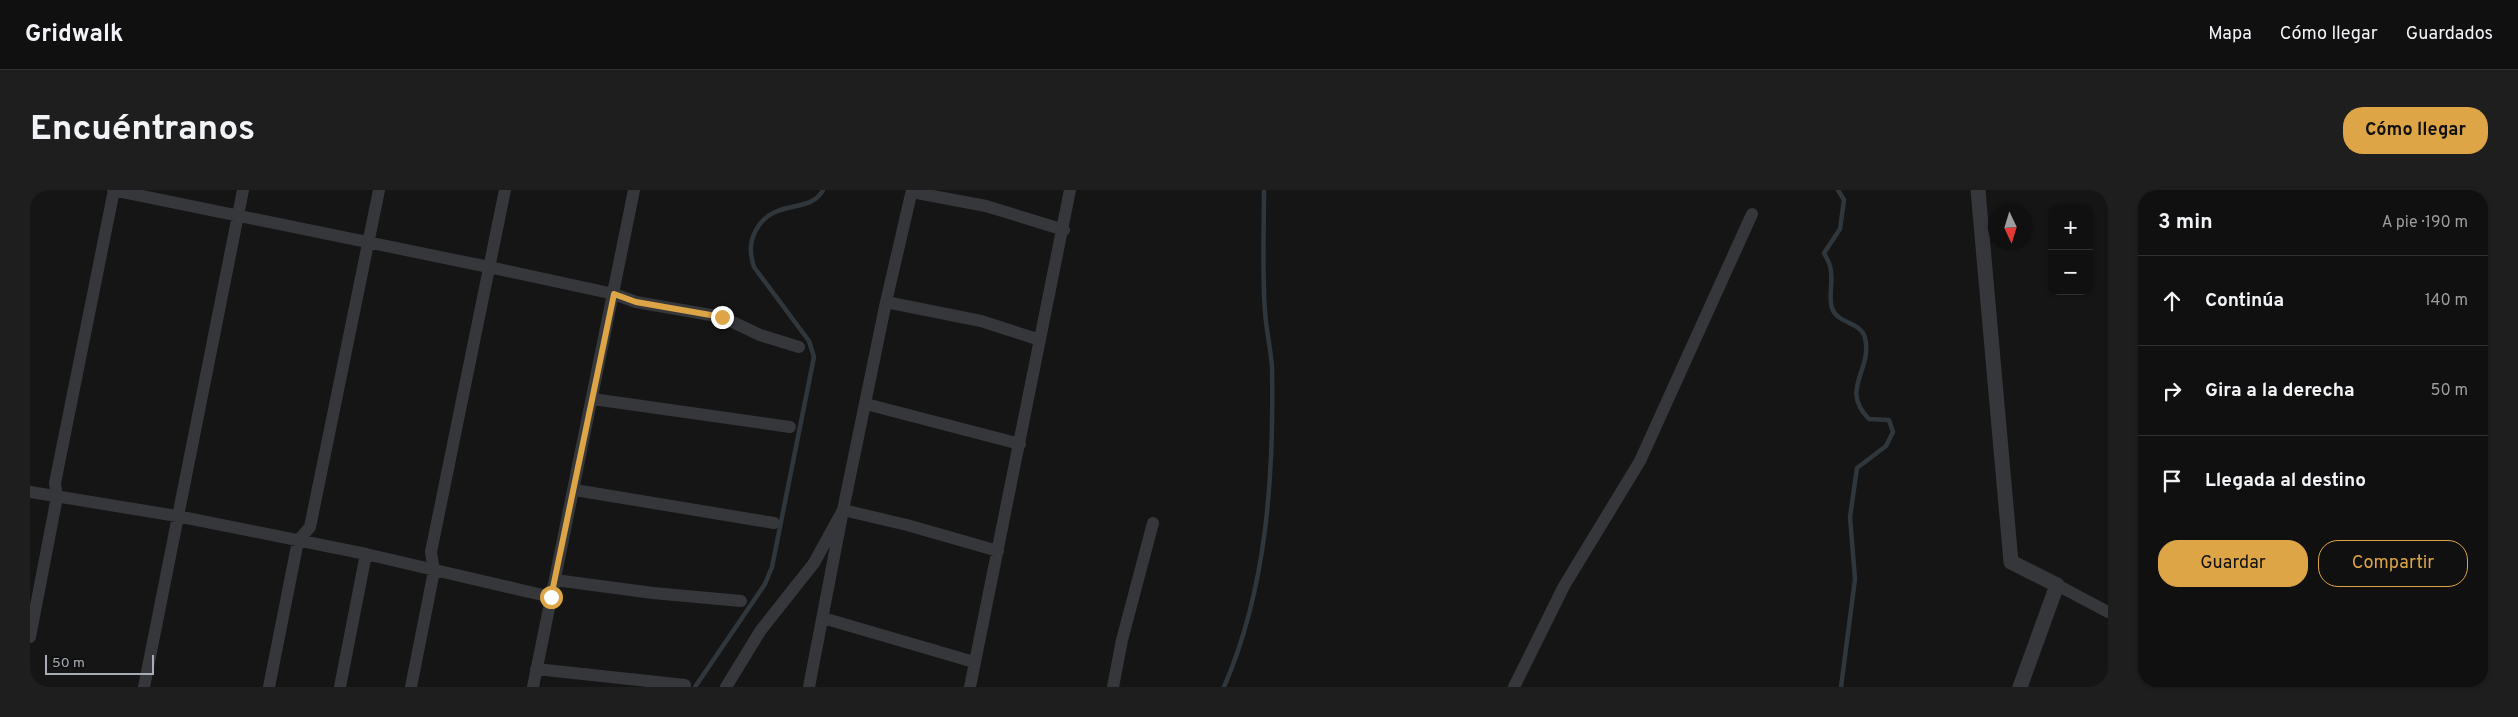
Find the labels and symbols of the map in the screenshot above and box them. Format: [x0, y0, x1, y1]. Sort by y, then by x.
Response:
north arrow [1988, 205, 2033, 250]
route end [711, 306, 734, 329]
route start [540, 586, 563, 609]
scale bar [45, 652, 154, 675]

